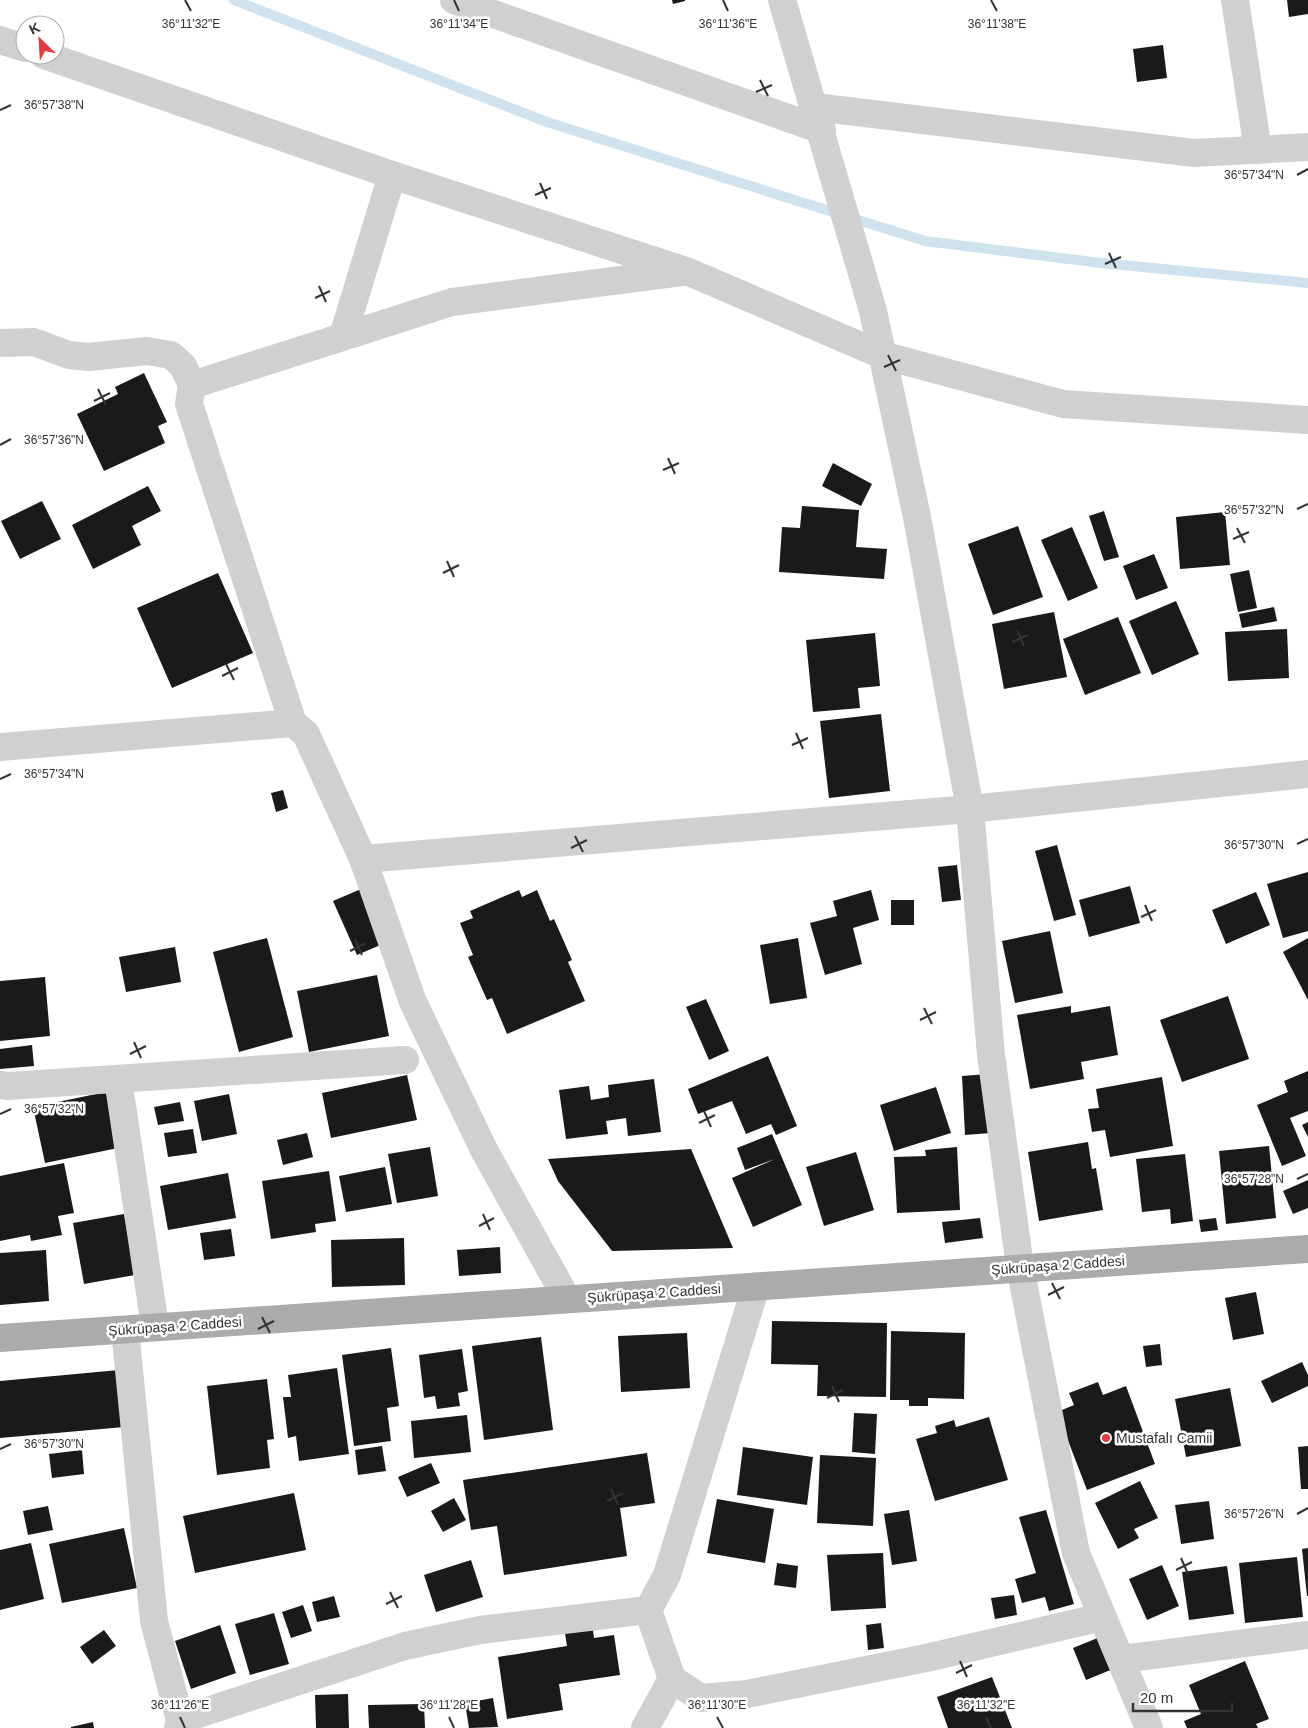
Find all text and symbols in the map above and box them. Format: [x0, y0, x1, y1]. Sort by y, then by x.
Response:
north arrow [15, 15, 65, 65]
text: 36°11'32"E [162, 17, 220, 31]
text: 36°11'34"E [430, 17, 488, 31]
text: 36°11'36"E [699, 17, 757, 31]
text: 36°11'38"E [968, 17, 1026, 31]
text: K [27, 19, 42, 38]
text: 36°57'38"N [24, 98, 84, 112]
text: 36°57'34"N [1224, 168, 1284, 182]
text: 36°57'36"N [24, 433, 84, 447]
text: 36°57'32"N [1224, 503, 1284, 517]
text: 36°57'34"N [24, 767, 84, 781]
text: 36°57'30"N [1224, 838, 1284, 852]
text: 36°57'32"N [24, 1102, 84, 1116]
text: 36°57'28"N [1224, 1172, 1284, 1186]
street label: Şükrüpaşa 2 Caddesi [991, 1252, 1125, 1278]
street label: Şükrüpaşa 2 Caddesi [587, 1280, 721, 1306]
street label: Şükrüpaşa 2 Caddesi [108, 1313, 242, 1339]
place label: Mustafalı Camii [1116, 1430, 1212, 1446]
marker: Mustafalı Camii [1100, 1432, 1112, 1444]
text: 36°57'30"N [24, 1437, 84, 1451]
text: 36°57'26"N [1224, 1507, 1284, 1521]
scale bar [1133, 1680, 1232, 1712]
text: 20 m [1140, 1689, 1173, 1706]
text: 36°11'26"E [151, 1698, 209, 1712]
text: 36°11'28"E [420, 1698, 478, 1712]
text: 36°11'30"E [688, 1698, 746, 1712]
text: 36°11'32"E [957, 1698, 1015, 1712]

